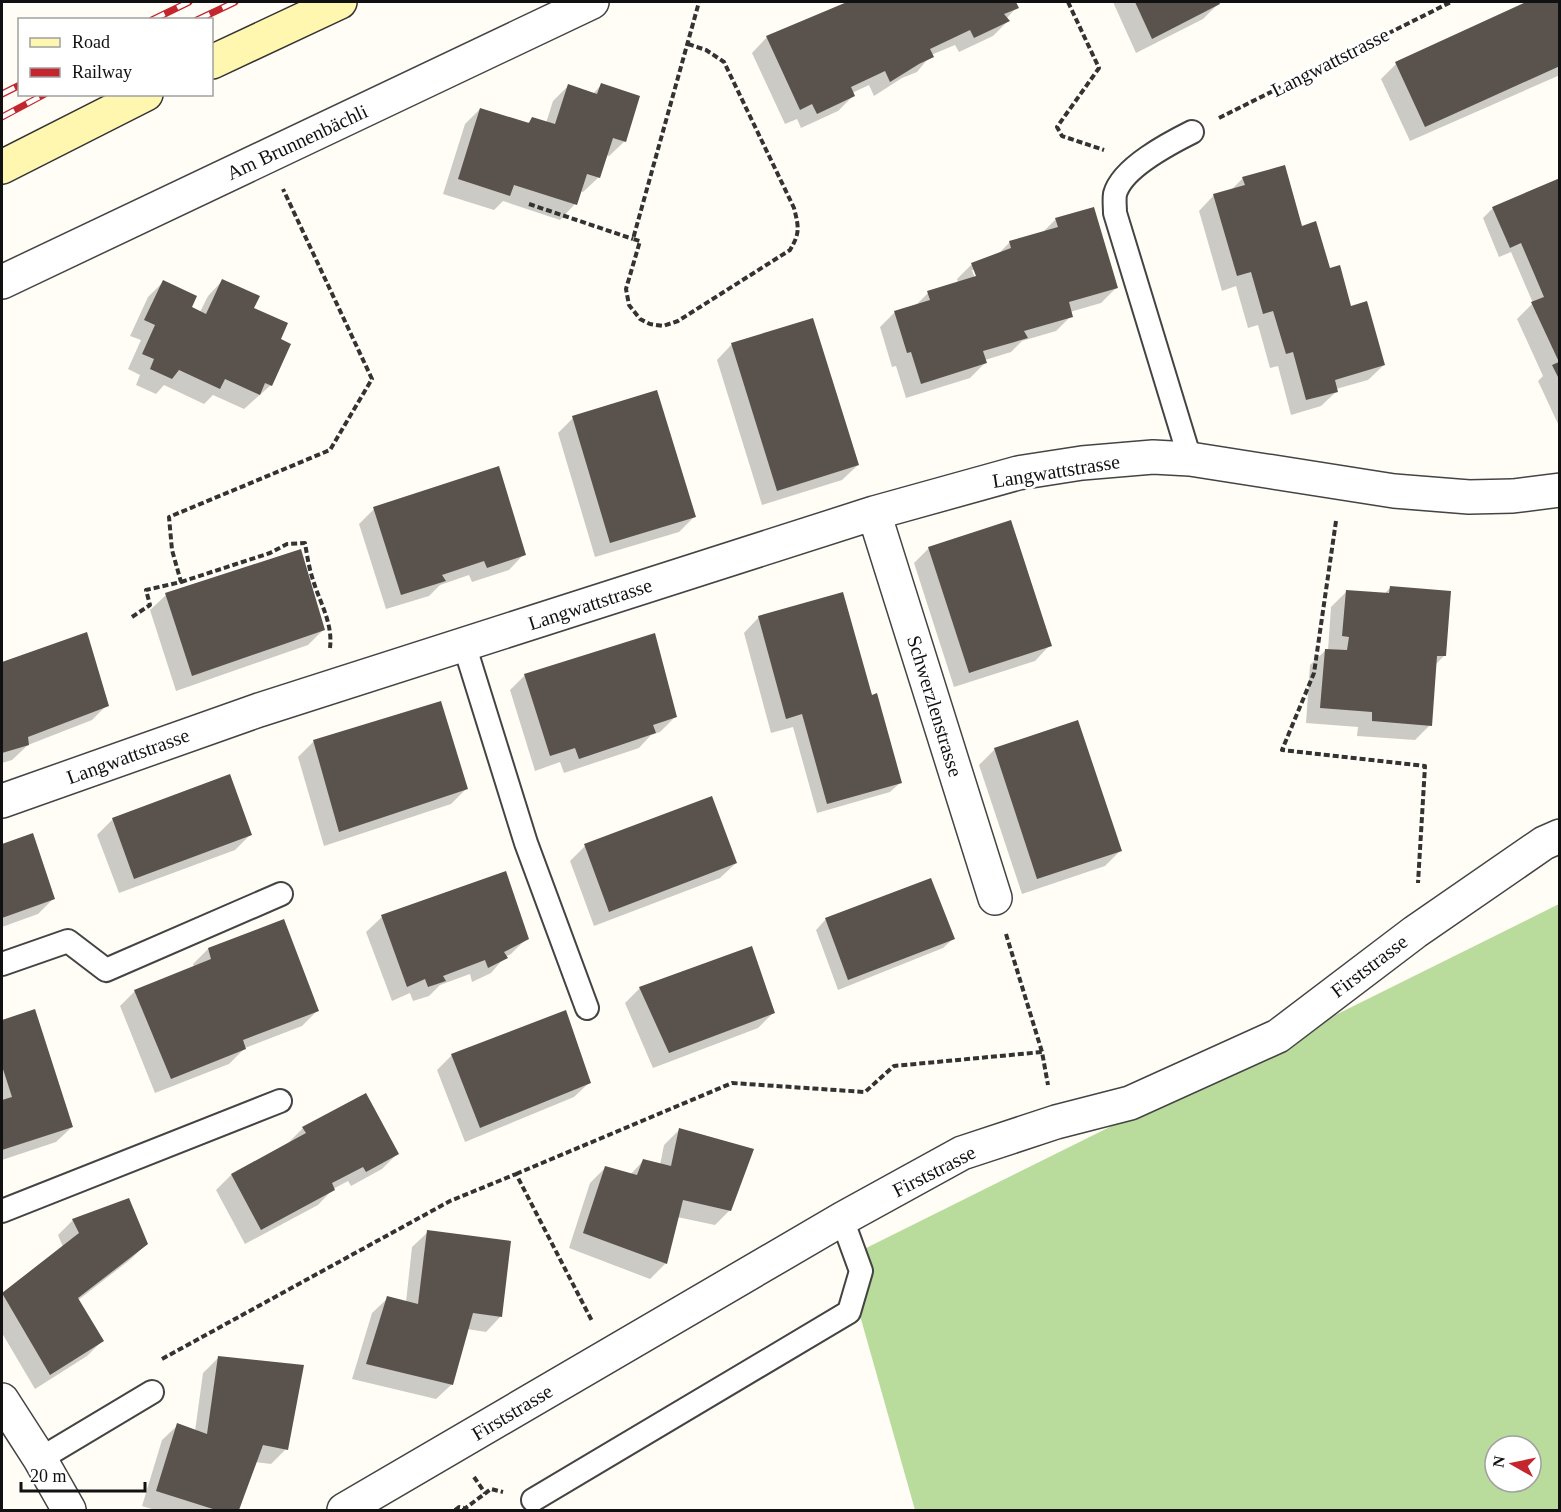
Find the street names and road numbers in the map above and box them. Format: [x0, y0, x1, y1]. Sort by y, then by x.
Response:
street label: Langwattstrasse [1268, 23, 1393, 102]
street label: Am Brunnenbächli [223, 100, 371, 184]
street label: Langwattstrasse [991, 450, 1122, 493]
street label: Langwattstrasse [525, 574, 655, 635]
street label: Schwerzlenstrasse [903, 633, 967, 779]
street label: Langwattstrasse [64, 724, 193, 789]
street label: Firststrasse [1326, 930, 1412, 1002]
street label: Firststrasse [889, 1141, 979, 1201]
street label: Firststrasse [468, 1379, 556, 1445]

